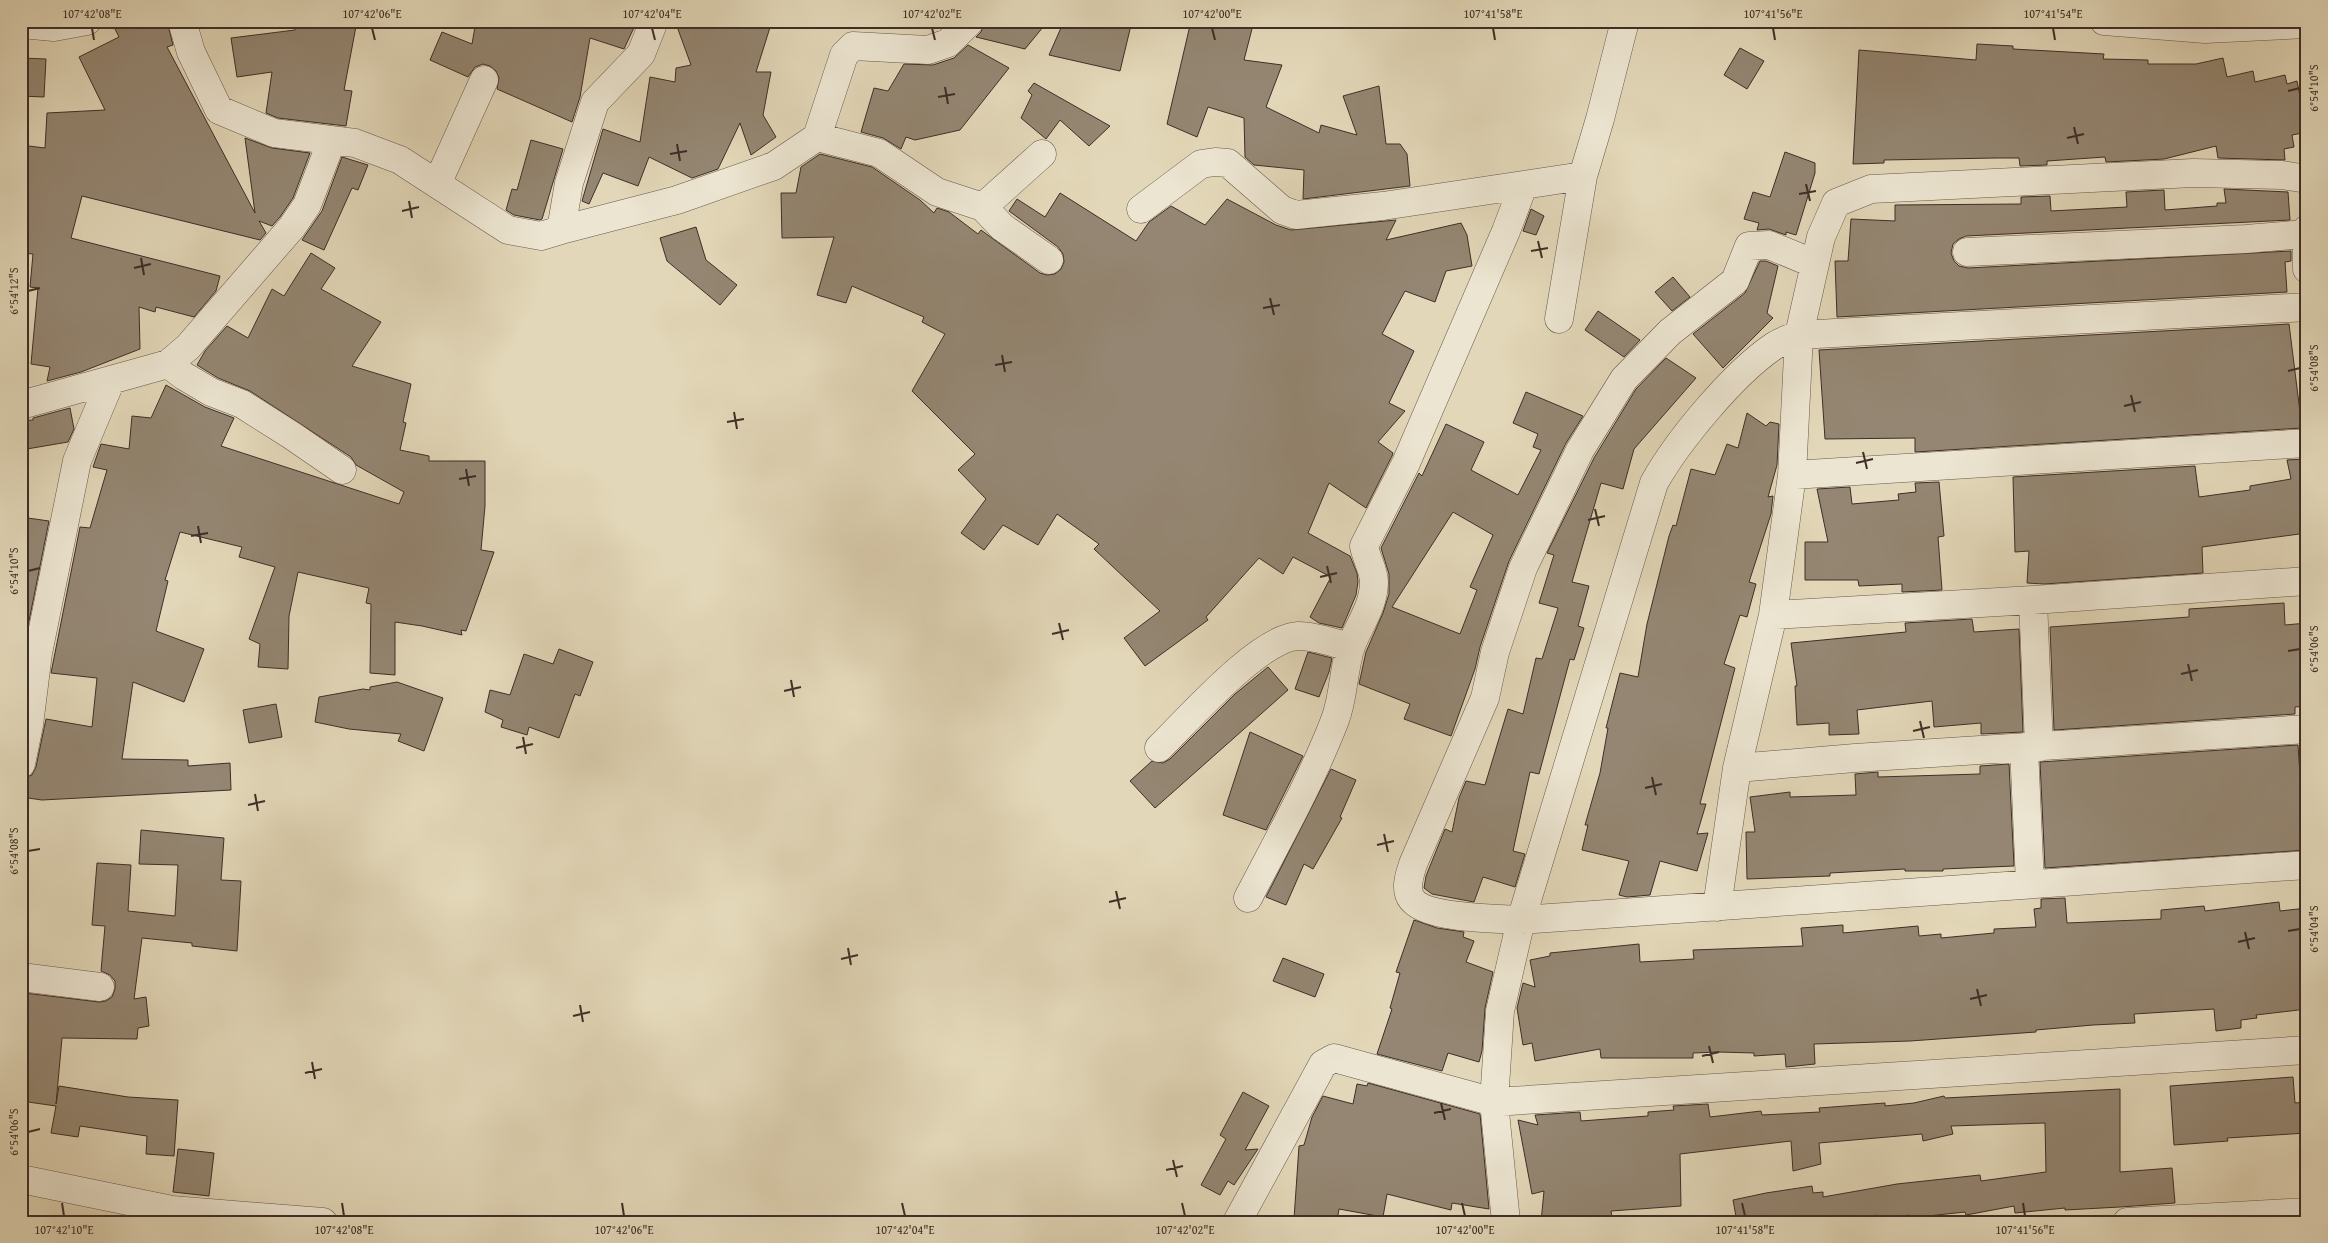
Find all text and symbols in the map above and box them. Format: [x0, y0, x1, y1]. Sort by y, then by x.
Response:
text: 107°42'08"E [62, 5, 122, 22]
text: 107°42'06"E [342, 5, 402, 22]
text: 107°42'04"E [622, 5, 682, 22]
text: 107°42'02"E [902, 5, 962, 22]
text: 107°42'00"E [1182, 5, 1242, 22]
text: 107°41'58"E [1463, 5, 1523, 22]
text: 107°41'56"E [1743, 5, 1803, 22]
text: 107°41'54"E [2023, 5, 2083, 22]
text: 6°54'10"S [2305, 64, 2322, 112]
text: 6°54'12"S [5, 267, 22, 315]
text: 6°54'08"S [2305, 344, 2322, 392]
text: 6°54'10"S [5, 547, 22, 595]
text: 6°54'06"S [2305, 625, 2322, 673]
text: 6°54'08"S [5, 827, 22, 875]
text: 6°54'04"S [2305, 905, 2322, 953]
text: 6°54'06"S [5, 1108, 22, 1156]
text: 107°42'10"E [34, 1221, 94, 1238]
text: 107°42'08"E [314, 1221, 374, 1238]
text: 107°42'06"E [594, 1221, 654, 1238]
text: 107°42'04"E [875, 1221, 935, 1238]
text: 107°42'02"E [1155, 1221, 1215, 1238]
text: 107°42'00"E [1435, 1221, 1495, 1238]
text: 107°41'58"E [1715, 1221, 1775, 1238]
text: 107°41'56"E [1995, 1221, 2055, 1238]

